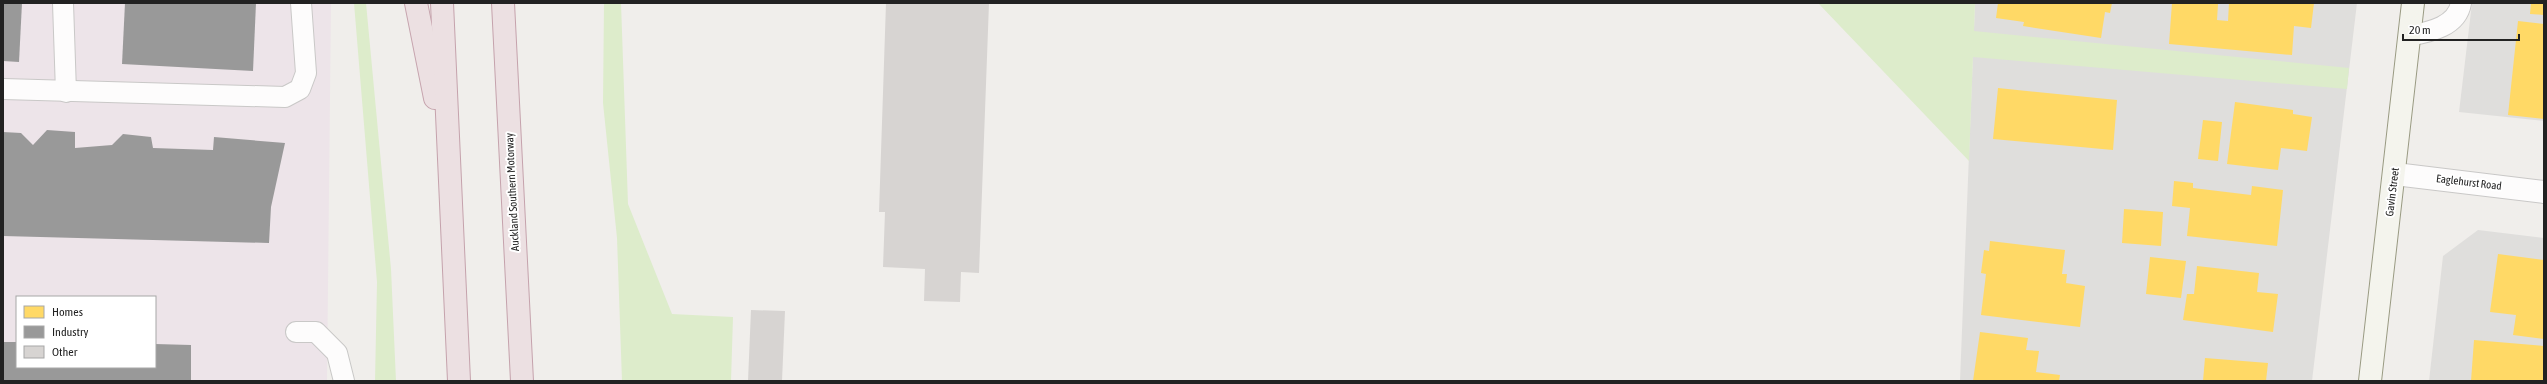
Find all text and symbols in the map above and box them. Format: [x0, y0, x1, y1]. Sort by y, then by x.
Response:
scale bar [2403, 16, 2519, 42]
text: 20 m [2409, 23, 2431, 37]
street label: Auckland Southern Motorway [503, 132, 521, 251]
street label: Gavin Street [2383, 167, 2401, 217]
street label: Eaglehurst Road [2436, 172, 2502, 192]
legend [16, 296, 156, 368]
text: Homes [52, 305, 83, 319]
text: Industry [52, 325, 89, 339]
text: Other [52, 345, 78, 359]

